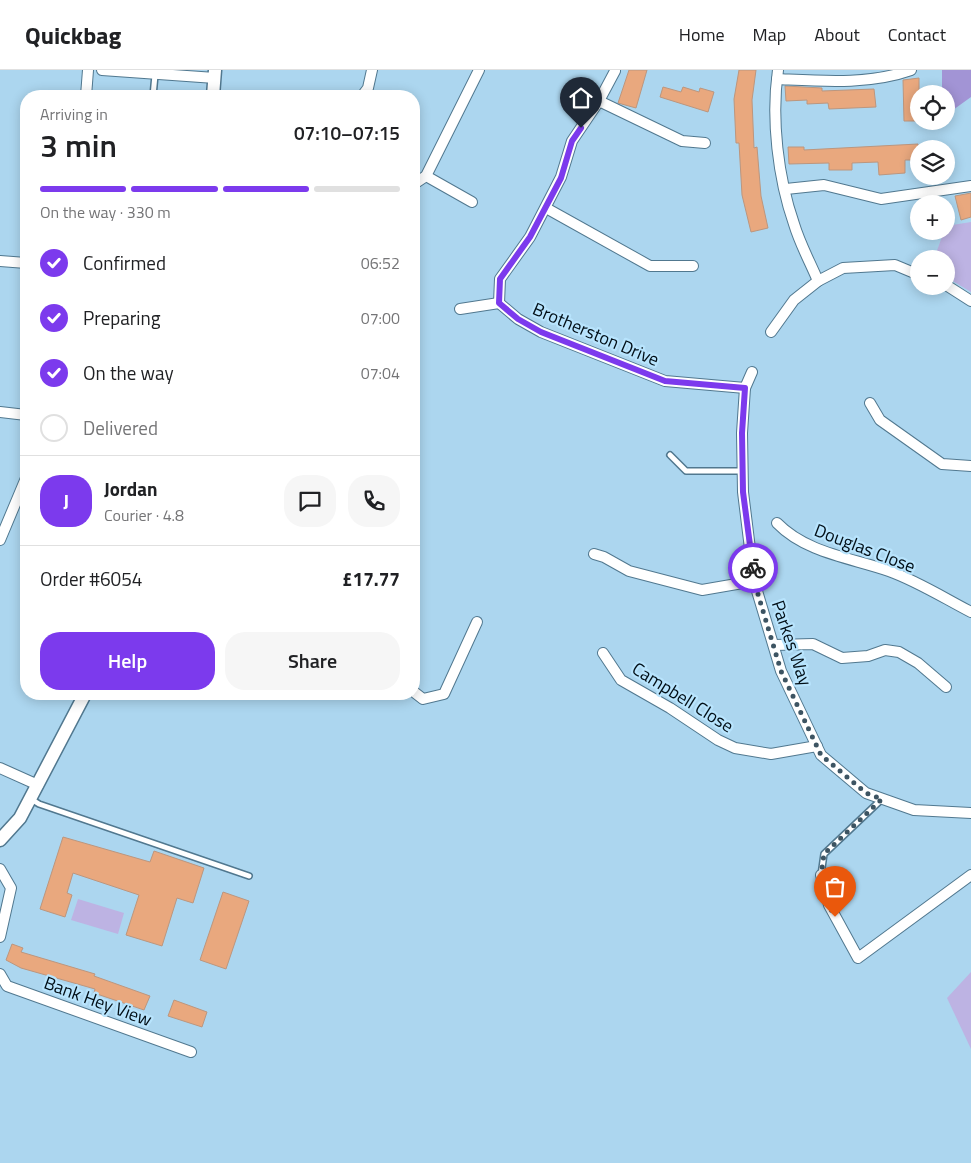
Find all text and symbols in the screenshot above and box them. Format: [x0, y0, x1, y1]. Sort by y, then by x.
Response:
text: Quickbag [25, 17, 121, 53]
text: Home [679, 21, 725, 48]
text: Map [753, 21, 786, 48]
text: About [814, 21, 860, 48]
text: Contact [888, 21, 946, 48]
pin [560, 77, 602, 128]
icon: home [567, 84, 595, 112]
map controls [910, 85, 955, 295]
button: locate [910, 85, 955, 130]
text: Arriving in [40, 102, 108, 126]
text: 07:10–07:15 [294, 118, 400, 147]
text: 3 min [40, 121, 117, 169]
button: layers [910, 140, 955, 185]
button: + [910, 195, 955, 240]
text: On the way · 330 m [40, 200, 171, 224]
text: Confirmed [83, 248, 166, 277]
icon: check [40, 249, 68, 277]
button: − [910, 250, 955, 295]
text: 06:52 [361, 251, 400, 275]
street label: Brotherston Drive [529, 295, 663, 373]
text: Preparing [83, 303, 160, 332]
icon: check [40, 304, 68, 332]
text: 07:00 [361, 306, 400, 330]
text: On the way [83, 358, 174, 387]
icon: check [40, 359, 68, 387]
text: 07:04 [361, 361, 400, 385]
text: Delivered [83, 413, 158, 442]
text: Jordan [104, 474, 157, 503]
button: chat [284, 475, 336, 527]
button: phone [348, 475, 400, 527]
text: J [63, 486, 69, 515]
text: Courier · 4.8 [104, 503, 184, 527]
street label: Douglas Close [811, 516, 919, 580]
courier [728, 543, 778, 593]
icon: bike [739, 554, 767, 582]
text: Order #6054 [40, 564, 142, 593]
text: £17.77 [342, 564, 400, 593]
street label: Parkes Way [765, 597, 819, 690]
button: Help [40, 632, 215, 690]
button: Share [225, 632, 400, 690]
street label: Campbell Close [627, 655, 739, 739]
pin [814, 866, 856, 917]
icon: bag [821, 873, 849, 901]
street label: Bank Hey View [40, 969, 156, 1033]

